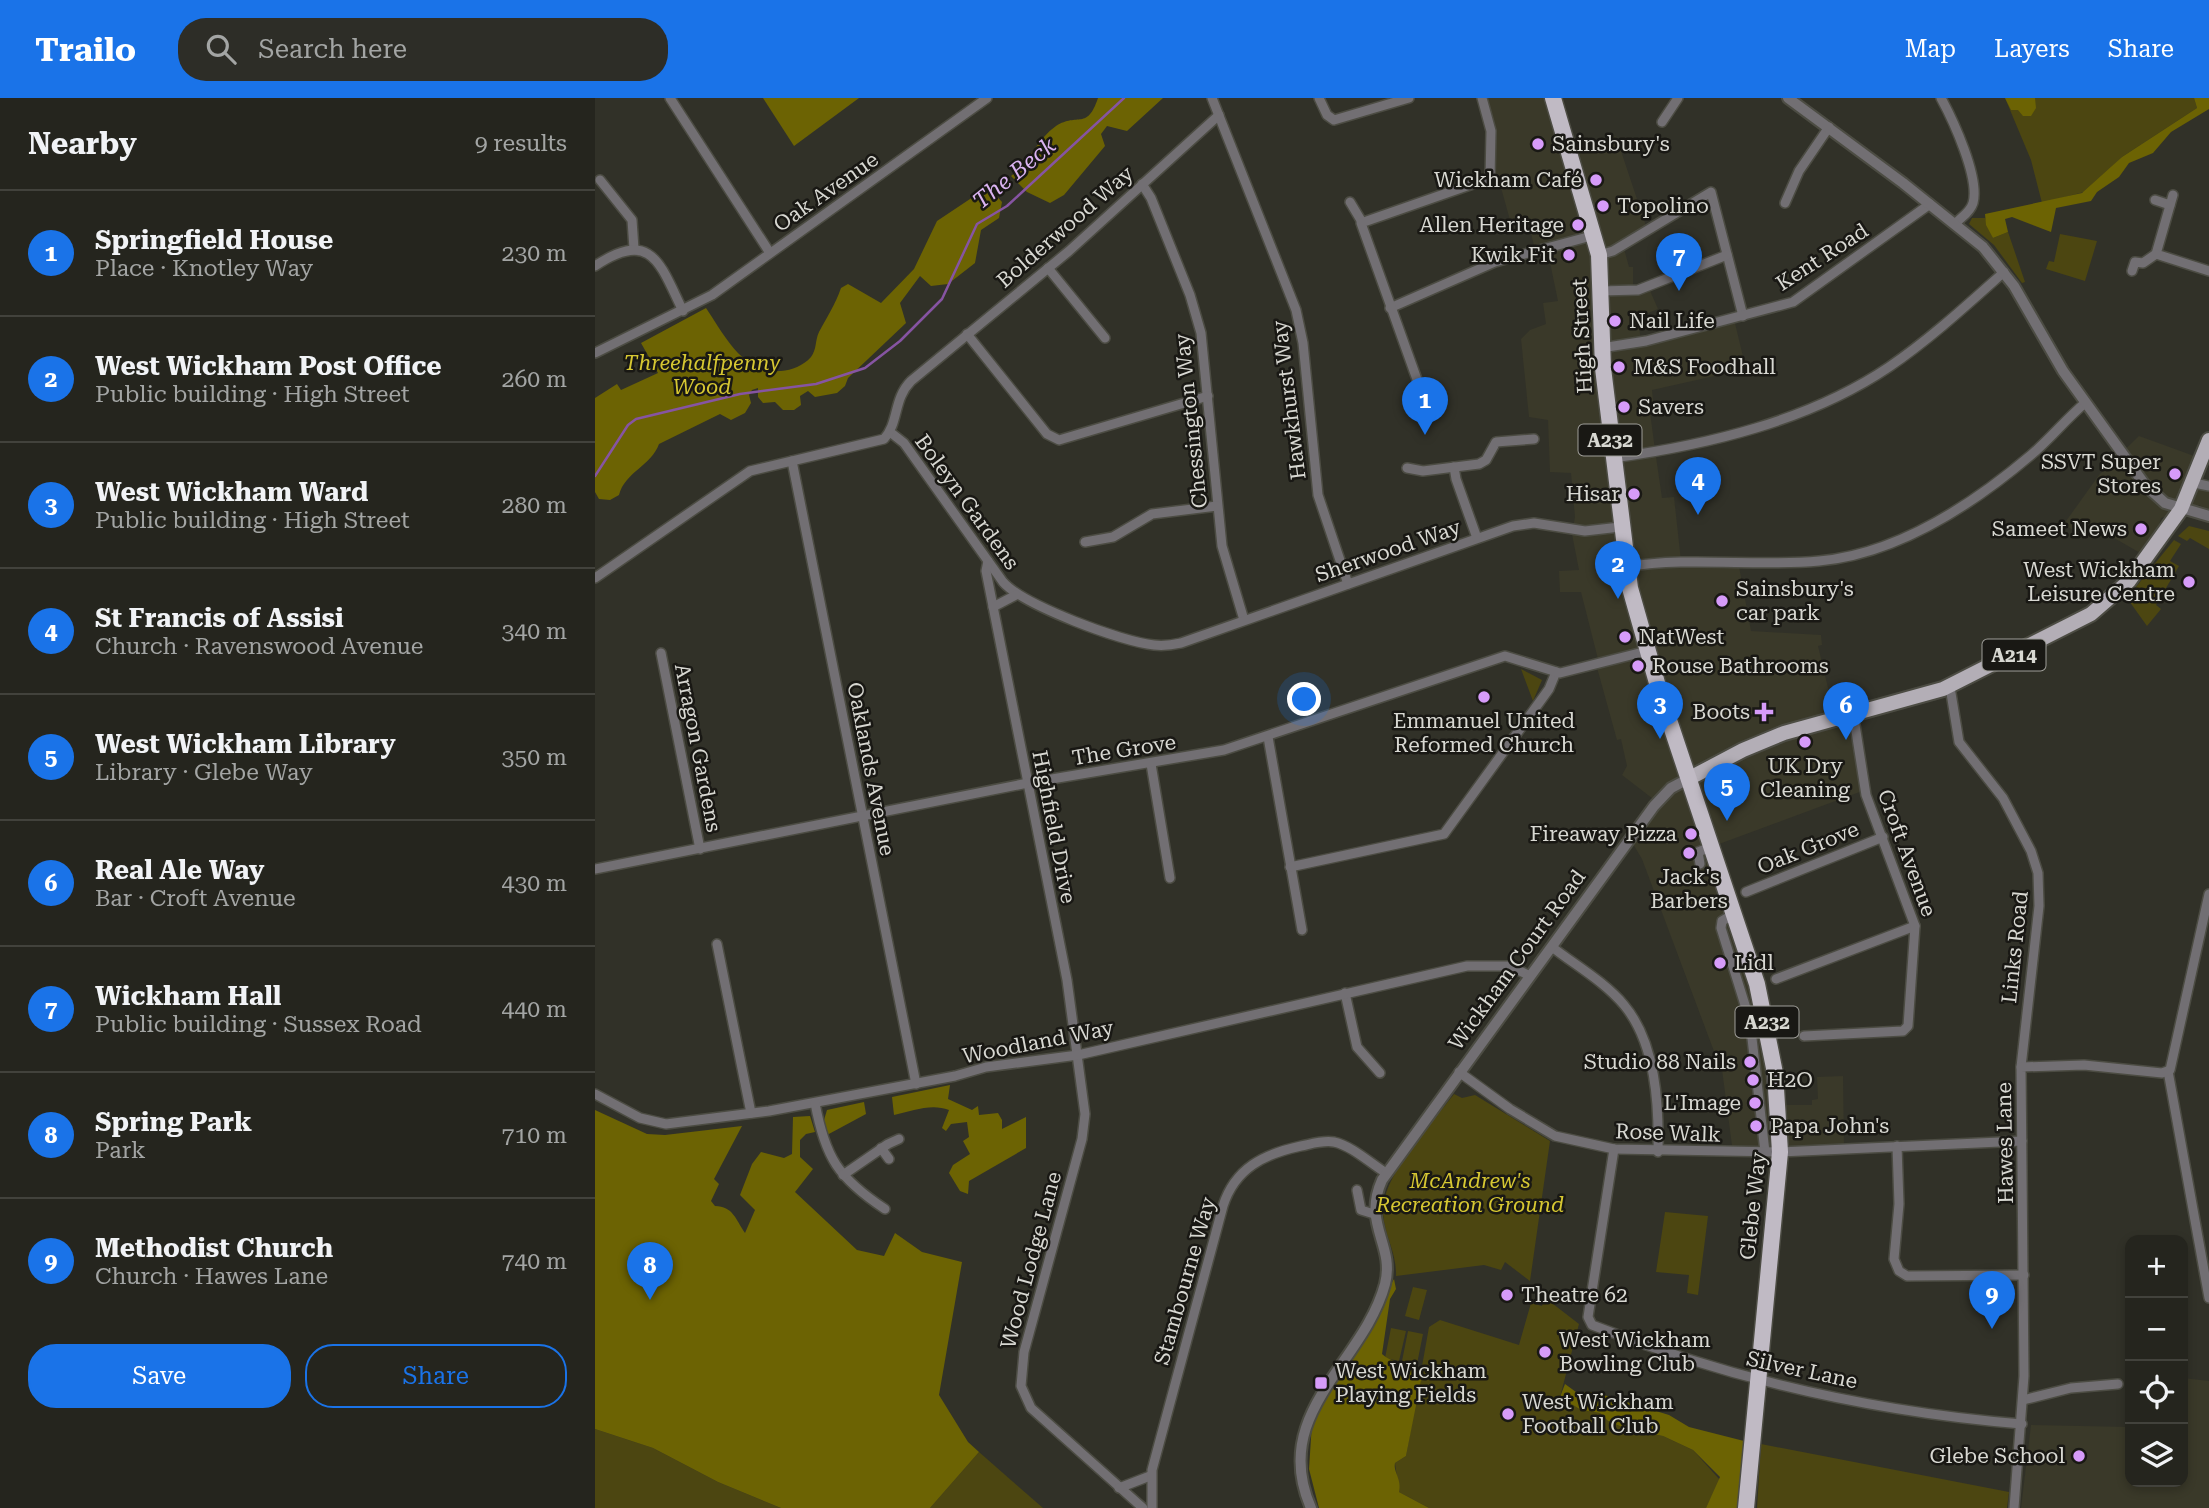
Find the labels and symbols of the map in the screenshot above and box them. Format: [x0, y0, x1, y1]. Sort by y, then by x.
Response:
water label: The Beck [967, 131, 1062, 215]
place label: Sainsbury's [1552, 132, 1670, 156]
marker: Sainsbury's [1530, 136, 1546, 152]
street label: Oak Avenue [769, 147, 883, 237]
street label: Bolderwood Way [992, 161, 1139, 293]
place label: Wickham Café [1434, 168, 1582, 192]
marker: Wickham Café [1588, 172, 1604, 188]
place label: Topolino [1617, 194, 1709, 218]
marker: Topolino [1595, 198, 1611, 214]
place label: Allen Heritage [1419, 213, 1564, 237]
marker: Allen Heritage [1570, 217, 1586, 233]
street label: Kent Road [1772, 218, 1873, 296]
pin: 7 [1656, 233, 1702, 291]
place label: Kwik Fit [1471, 243, 1555, 267]
marker: Kwik Fit [1561, 247, 1577, 263]
street label: High Street [1567, 278, 1597, 394]
place label: Nail Life [1629, 309, 1715, 333]
marker: Nail Life [1607, 313, 1623, 329]
street label: Hawkhurst Way [1267, 318, 1311, 481]
street label: Chessington Way [1170, 332, 1212, 510]
park label: Threehalfpenny Wood [624, 351, 780, 399]
place label: M&S Foodhall [1633, 355, 1776, 379]
marker: M&S Foodhall [1611, 359, 1627, 375]
pin: 1 [1402, 377, 1448, 435]
place label: Savers [1638, 395, 1704, 419]
marker: Savers [1616, 399, 1632, 415]
road number: A232 [1579, 424, 1641, 456]
street label: Boleyn Gardens [910, 430, 1024, 574]
place label: SSVT Super Stores [2041, 450, 2161, 498]
pin: 4 [1675, 457, 1721, 515]
marker: SSVT Super Stores [2167, 466, 2183, 482]
place label: Hisar [1566, 482, 1620, 506]
marker: Hisar [1626, 486, 1642, 502]
street label: Sherwood Way [1312, 515, 1465, 587]
place label: Sameet News [1992, 517, 2127, 541]
marker: Sameet News [2133, 521, 2149, 537]
pin: 2 [1595, 541, 1641, 599]
place label: West Wickham Leisure Centre [2023, 558, 2175, 606]
marker: West Wickham Leisure Centre [2181, 574, 2197, 590]
place label: Sainsbury's car park [1736, 577, 1854, 625]
marker: Sainsbury's car park [1714, 593, 1730, 609]
place label: NatWest [1639, 625, 1724, 649]
marker: NatWest [1617, 629, 1633, 645]
road number: A214 [1983, 640, 2045, 670]
place label: Rouse Bathrooms [1652, 654, 1829, 678]
marker: Rouse Bathrooms [1630, 658, 1646, 674]
street label: Arragon Gardens [670, 662, 726, 834]
street label: Oaklands Avenue [842, 680, 900, 858]
pin: 3 [1637, 681, 1683, 739]
your location [1287, 682, 1321, 716]
pin: 6 [1823, 682, 1869, 740]
marker: Emmanuel United Reformed Church [1476, 689, 1492, 705]
place label: Boots [1692, 700, 1750, 724]
marker: Boots [1756, 704, 1772, 720]
place label: Emmanuel United Reformed Church [1393, 709, 1576, 757]
street label: The Grove [1070, 730, 1178, 770]
marker: UK Dry Cleaning [1797, 734, 1813, 750]
street label: Highfield Drive [1027, 748, 1081, 906]
place label: UK Dry Cleaning [1760, 754, 1850, 802]
pin: 5 [1704, 763, 1750, 821]
street label: Croft Avenue [1873, 786, 1941, 920]
street label: Oak Grove [1754, 817, 1862, 879]
place label: Fireaway Pizza [1530, 822, 1678, 846]
marker: Fireaway Pizza [1683, 826, 1699, 842]
marker: Jack's Barbers [1681, 845, 1697, 861]
street label: Wickham Court Road [1444, 865, 1591, 1055]
place label: Jack's Barbers [1650, 865, 1728, 913]
street label: Links Road [1997, 889, 2033, 1004]
place label: Lidl [1734, 951, 1774, 975]
marker: Lidl [1712, 955, 1728, 971]
road number: A232 [1735, 1006, 1799, 1038]
street label: Woodland Way [960, 1015, 1116, 1068]
place label: Studio 88 Nails [1584, 1050, 1736, 1074]
marker: Studio 88 Nails [1742, 1054, 1758, 1070]
place label: H2O [1767, 1068, 1813, 1092]
marker: H2O [1745, 1072, 1761, 1088]
street label: Hawes Lane [1992, 1082, 2018, 1204]
place label: L'Image [1663, 1091, 1741, 1115]
marker: L'Image [1747, 1095, 1763, 1111]
place label: Papa John's [1770, 1114, 1889, 1138]
marker: Papa John's [1748, 1118, 1764, 1134]
street label: Rose Walk [1615, 1119, 1721, 1147]
street label: Glebe Way [1735, 1150, 1771, 1261]
street label: Wood Lodge Lane [996, 1169, 1066, 1351]
park label: McAndrew's Recreation Ground [1375, 1169, 1564, 1217]
street label: Stambourne Way [1150, 1194, 1221, 1368]
pin: 8 [627, 1242, 673, 1300]
pin: 9 [1969, 1271, 2015, 1329]
place label: Theatre 62 [1521, 1283, 1628, 1307]
marker: Theatre 62 [1499, 1287, 1515, 1303]
place label: West Wickham Bowling Club [1559, 1328, 1711, 1376]
marker: West Wickham Bowling Club [1537, 1344, 1553, 1360]
street label: Silver Lane [1744, 1346, 1860, 1394]
place label: West Wickham Playing Fields [1335, 1359, 1487, 1407]
marker: West Wickham Playing Fields [1313, 1375, 1329, 1391]
place label: West Wickham Football Club [1522, 1390, 1674, 1438]
marker: West Wickham Football Club [1500, 1406, 1516, 1422]
place label: Glebe School [1930, 1444, 2065, 1468]
marker: Glebe School [2071, 1448, 2087, 1464]

